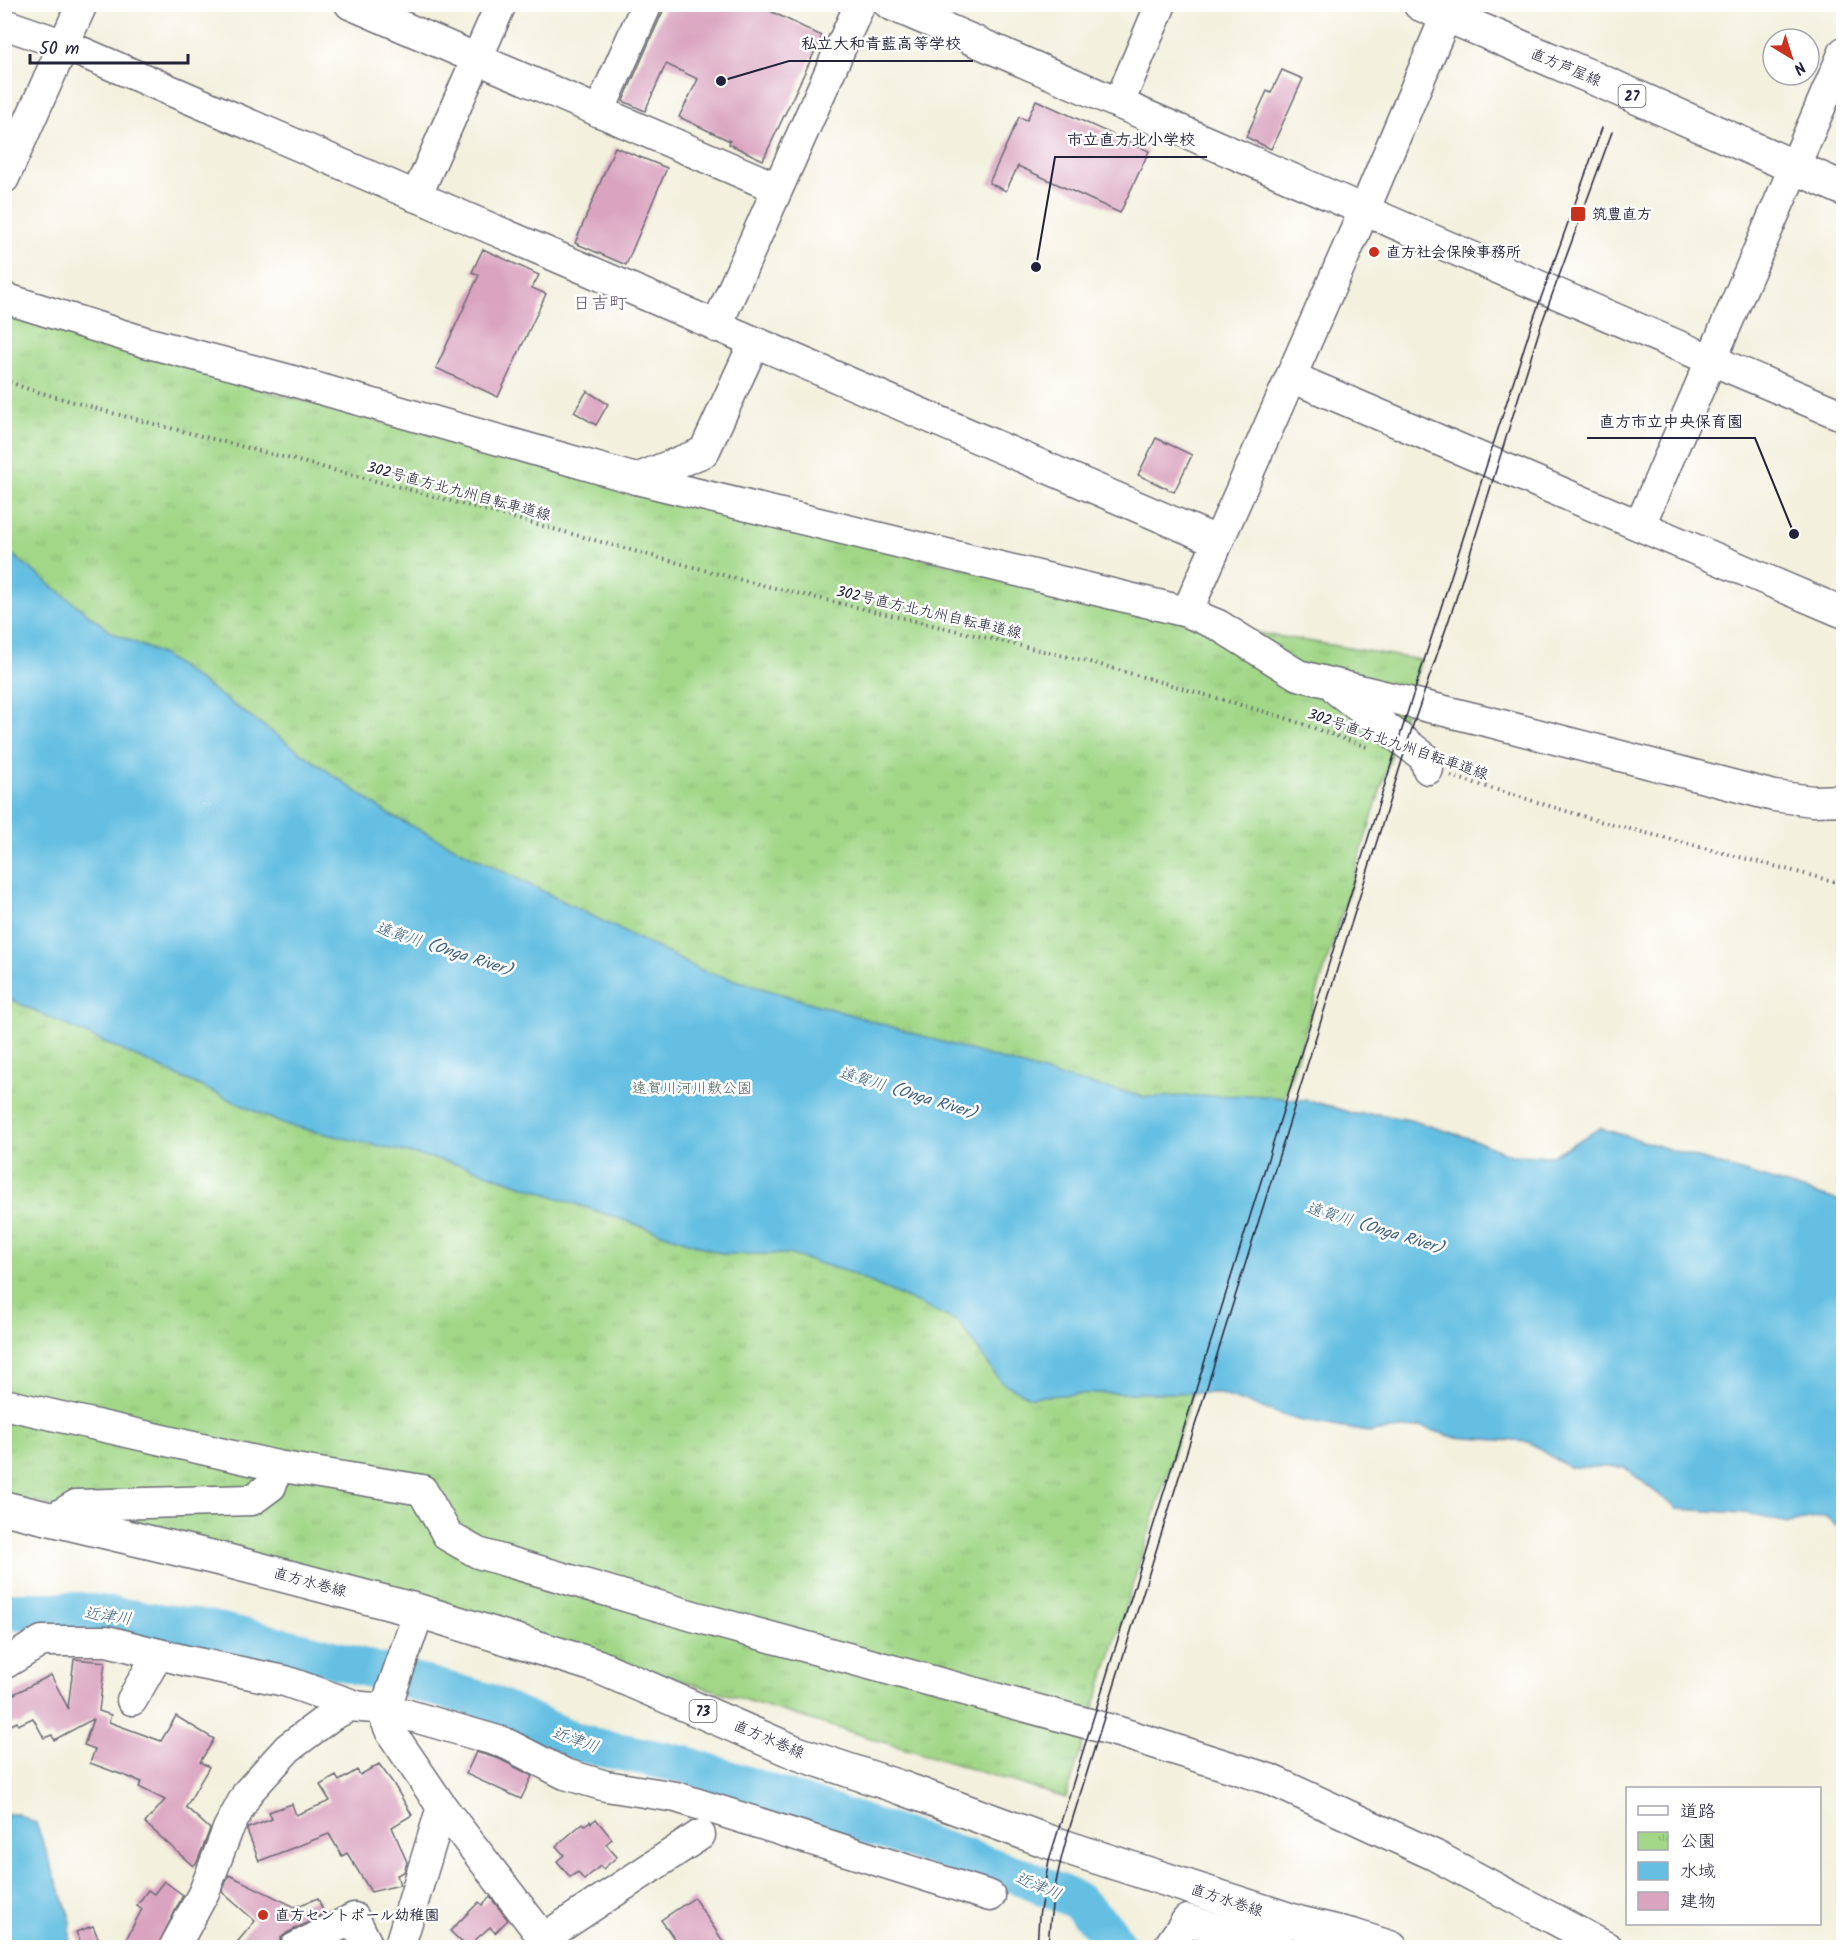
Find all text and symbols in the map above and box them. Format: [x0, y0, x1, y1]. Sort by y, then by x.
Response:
scale bar [30, 27, 188, 65]
callout: 私立大和青藍高等学校 [789, 27, 973, 61]
north arrow [1761, 27, 1821, 87]
text: 私立大和青藍高等学校 [801, 32, 961, 57]
text: 50 m [39, 35, 79, 64]
street label: 直方芦屋線 [1526, 42, 1605, 94]
text: N [1788, 55, 1811, 81]
road number: 27 [1618, 85, 1646, 107]
callout: 市立直方北小学校 [1055, 123, 1207, 157]
text: 市立直方北小学校 [1067, 128, 1195, 153]
place label: 筑豊直方 [1592, 203, 1652, 227]
marker: 筑豊直方 [1569, 205, 1587, 223]
place label: 直方社会保険事務所 [1386, 241, 1521, 265]
marker: 直方社会保険事務所 [1367, 245, 1381, 259]
district label: 日吉町 [573, 290, 627, 319]
callout: 直方市立中央保育園 [1587, 404, 1755, 438]
text: 直方市立中央保育園 [1599, 410, 1743, 435]
street label: 302号直方北九州自転車道線 [364, 456, 554, 528]
street label: 302号直方北九州自転車道線 [834, 580, 1024, 646]
street label: 302号直方北九州自転車道線 [1304, 703, 1491, 787]
water label: 遠賀川 (Onga River) [372, 916, 517, 984]
water label: 遠賀川 (Onga River) [836, 1061, 981, 1127]
park label: 遠賀川河川敷公園 [632, 1077, 752, 1101]
water label: 遠賀川 (Onga River) [1303, 1196, 1448, 1262]
street label: 直方水巻線 [270, 1562, 349, 1604]
water label: 近津川 [82, 1601, 133, 1632]
road number: 73 [690, 1700, 716, 1722]
street label: 直方水巻線 [729, 1714, 808, 1766]
water label: 近津川 [549, 1721, 602, 1760]
legend [1626, 1787, 1821, 1925]
text: 道路 [1680, 1798, 1716, 1827]
text: 公園 [1680, 1828, 1716, 1857]
text: 水域 [1680, 1858, 1716, 1887]
water label: 近津川 [1011, 1865, 1065, 1907]
street label: 直方水巻線 [1187, 1878, 1266, 1924]
text: 建物 [1680, 1888, 1716, 1917]
place label: 直方セントポール幼稚園 [275, 1904, 439, 1928]
marker: 直方セントポール幼稚園 [256, 1908, 270, 1922]

